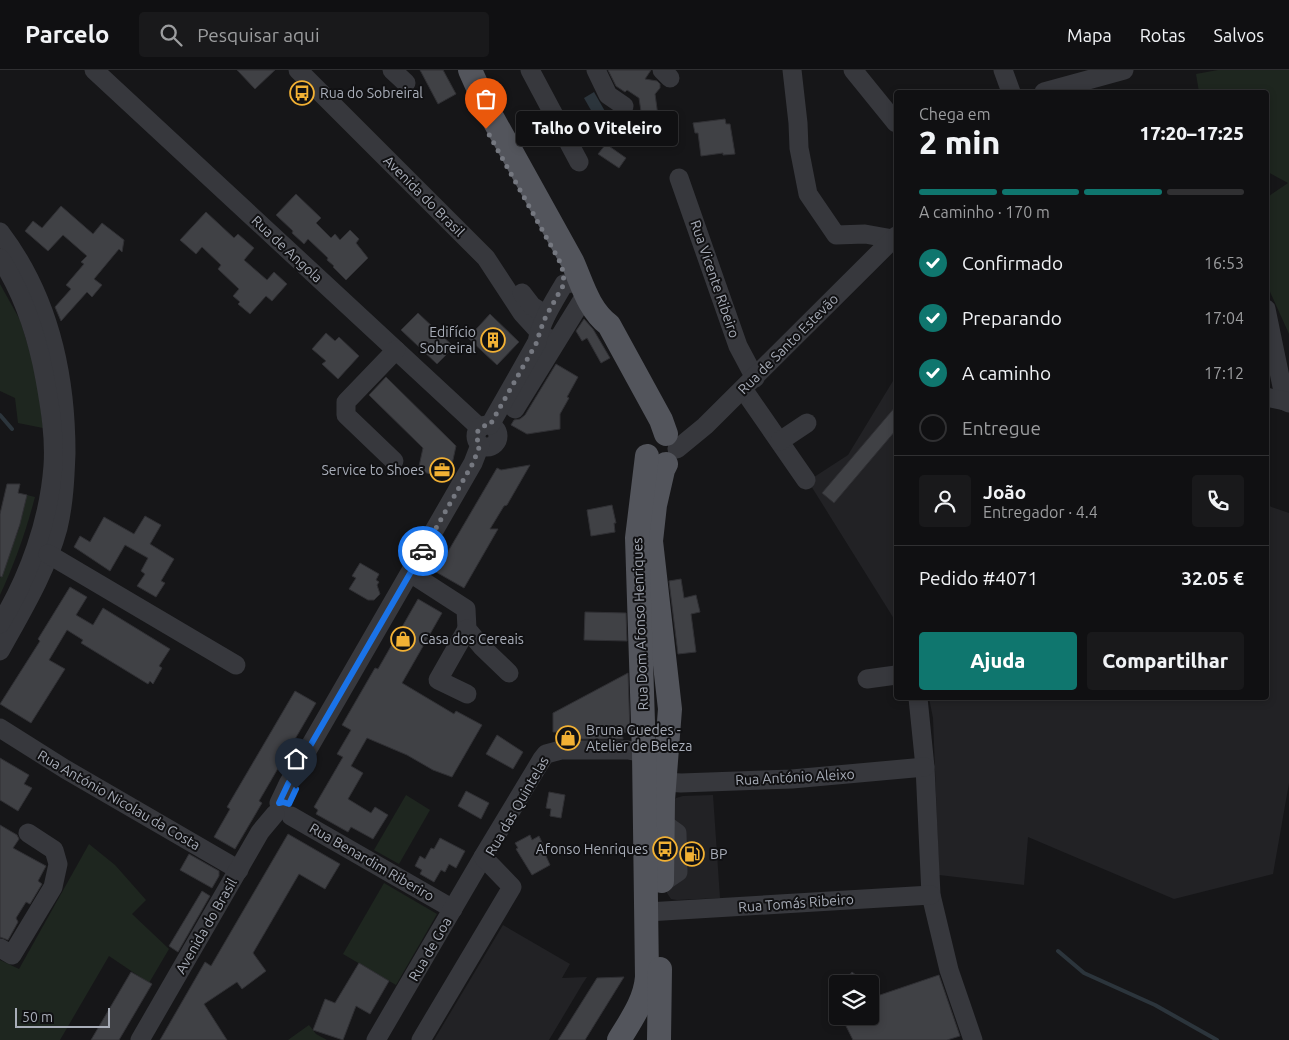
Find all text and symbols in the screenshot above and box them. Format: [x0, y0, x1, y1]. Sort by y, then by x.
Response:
search box [139, 12, 489, 57]
text: Parcelo [25, 21, 109, 48]
icon: search [157, 21, 185, 49]
text: Pesquisar aqui [197, 24, 320, 46]
text: Mapa [1067, 25, 1112, 45]
text: Rotas [1140, 25, 1186, 45]
text: Salvos [1214, 25, 1264, 45]
pin [465, 78, 507, 129]
bus stop icon: Rua do Sobreiral [289, 80, 315, 106]
place label: Rua do Sobreiral [320, 85, 423, 101]
icon: bag [472, 85, 500, 113]
text: Chega em [919, 105, 991, 123]
callout: Talho O Viteleiro [516, 112, 678, 146]
text: Talho O Viteleiro [532, 119, 662, 137]
text: 17:20–17:25 [1139, 122, 1244, 144]
text: 2 min [919, 124, 1000, 160]
street label: Avenida do Brasil [380, 152, 468, 240]
text: A caminho · 170 m [919, 203, 1050, 221]
street label: Rua de Angola [248, 212, 326, 286]
street label: Rua Vicente Ribeiro [687, 218, 743, 340]
icon: check [919, 249, 947, 277]
text: Confirmado [962, 252, 1063, 274]
text: 16:53 [1204, 254, 1244, 272]
street label: Rua de Santo Estevão [735, 291, 841, 397]
icon: check [919, 304, 947, 332]
text: Preparando [962, 307, 1062, 329]
text: 17:04 [1204, 309, 1244, 327]
place label: Edifício Sobreiral [420, 324, 476, 356]
building icon: Edifício Sobreiral [480, 327, 506, 353]
icon: check [919, 359, 947, 387]
text: A caminho [962, 362, 1051, 384]
text: 17:12 [1204, 364, 1244, 382]
text: Entregue [962, 417, 1041, 439]
office icon: Service to Shoes [429, 457, 455, 483]
place label: Service to Shoes [321, 462, 424, 478]
button: person [919, 475, 971, 527]
button: phone [1192, 475, 1244, 527]
text: João [983, 481, 1026, 503]
text: Entregador · 4.4 [983, 503, 1098, 521]
courier [398, 526, 448, 576]
icon: car [409, 537, 437, 565]
street label: Rua Dom Afonso Henriques [629, 537, 651, 711]
text: Pedido #4071 [919, 567, 1038, 589]
text: 32.05 € [1181, 567, 1244, 589]
shop icon: Casa dos Cereais [390, 626, 416, 652]
place label: Casa dos Cereais [420, 631, 524, 647]
button: Ajuda [919, 632, 1077, 690]
button: Compartilhar [1087, 632, 1244, 690]
place label: Bruna Guedes - Atelier de Beleza [586, 722, 692, 754]
shop icon: Bruna Guedes - Atelier de Beleza [555, 725, 581, 751]
pin [275, 738, 317, 789]
icon: home [282, 745, 310, 773]
street label: Rua António Nicolau da Costa [35, 747, 203, 853]
street label: Rua das Quintelas [482, 753, 552, 859]
street label: Rua António Aleixo [735, 766, 855, 788]
street label: Rua Benardim Riberiro [307, 820, 437, 904]
bus stop icon: Afonso Henriques [652, 836, 678, 862]
place label: Afonso Henriques [536, 841, 648, 857]
fuel station icon: BP [679, 841, 705, 867]
place label: BP [710, 846, 727, 862]
street label: Avenida do Brasil [172, 875, 240, 977]
street label: Rua Tomás Ribeiro [738, 891, 854, 915]
street label: Rua de Goa [405, 914, 455, 984]
map controls [829, 975, 879, 1025]
button: layers [829, 975, 879, 1025]
scale bar [15, 1005, 110, 1028]
text: 50 m [22, 1009, 53, 1025]

